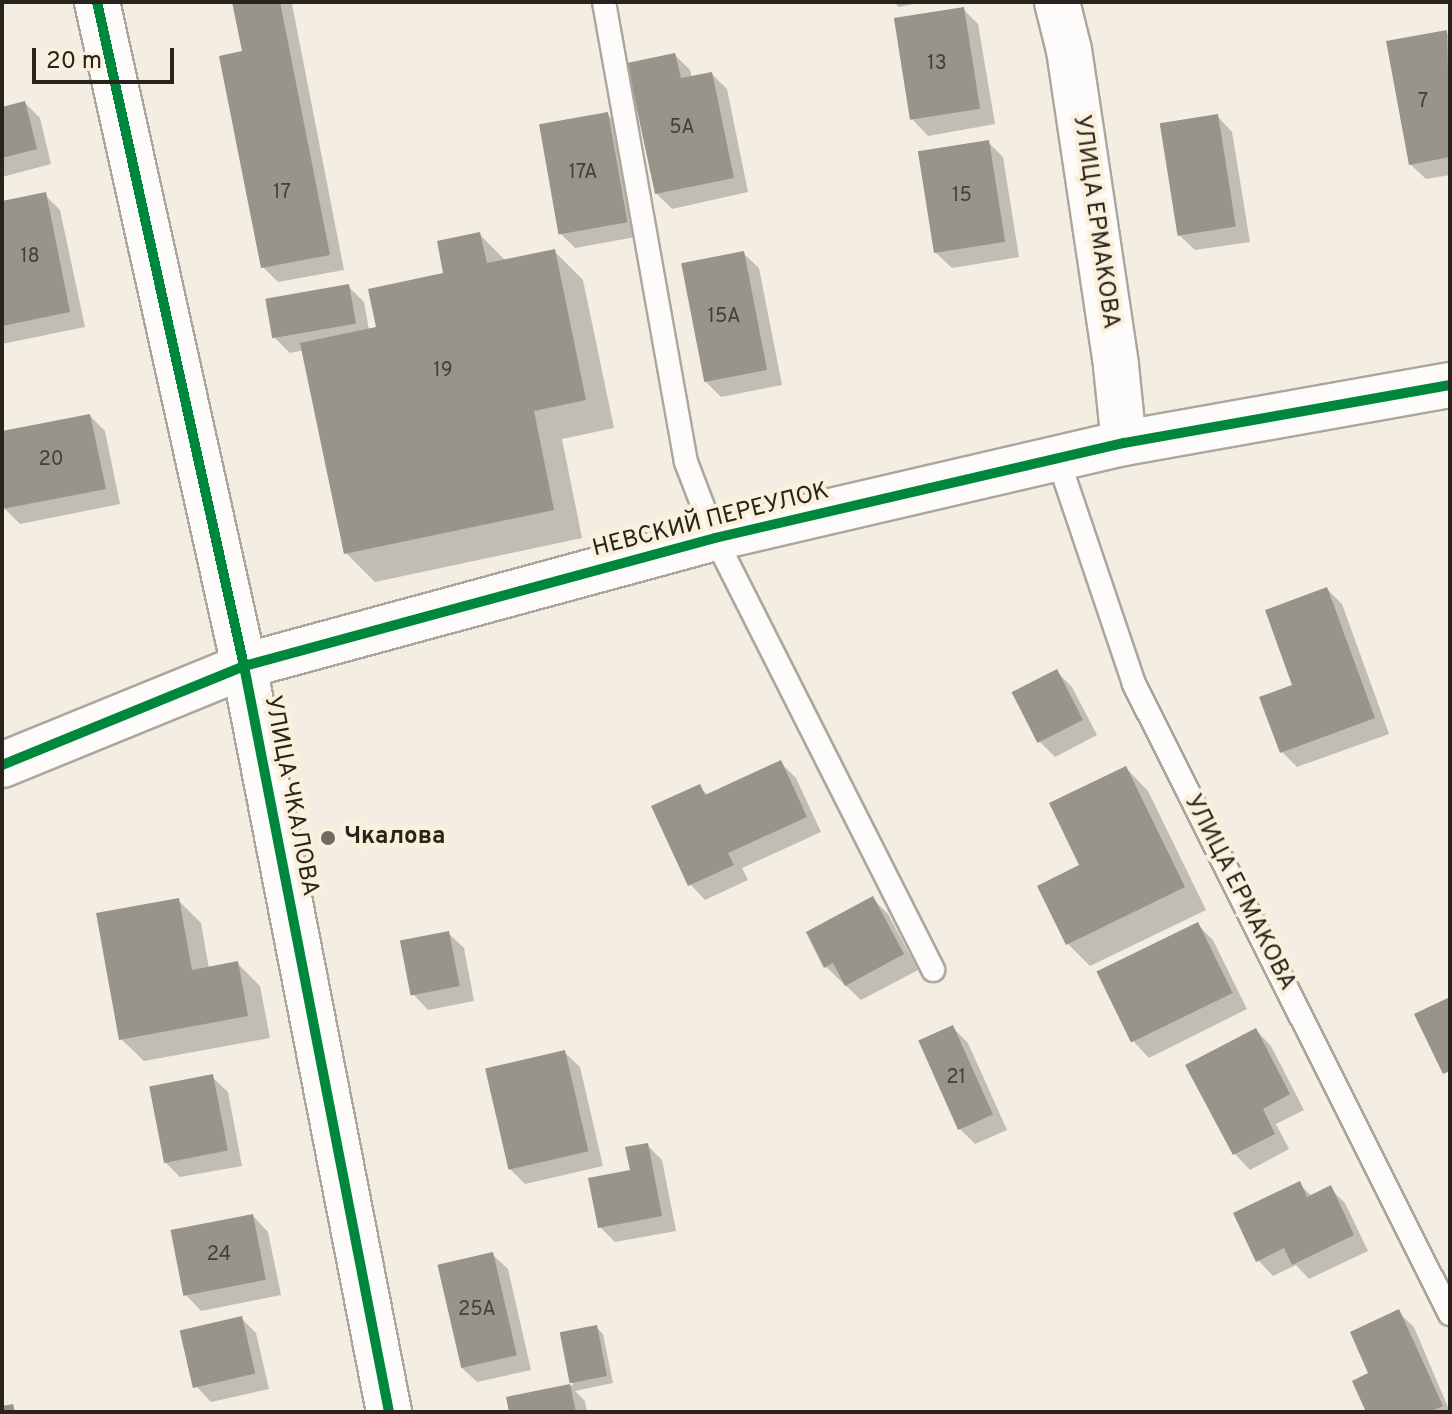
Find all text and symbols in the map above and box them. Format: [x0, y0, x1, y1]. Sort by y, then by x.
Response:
scale bar [36, 32, 178, 82]
text: 20 m [46, 47, 102, 77]
house number: 13 [927, 52, 947, 76]
house number: 7 [1418, 90, 1428, 114]
street label: УЛИЦА ЕРМАКОВА [1066, 113, 1124, 331]
house number: 5А [669, 116, 695, 140]
house number: 17А [568, 161, 598, 185]
house number: 17 [273, 181, 291, 205]
house number: 15 [952, 184, 972, 208]
house number: 18 [20, 245, 40, 269]
house number: 15А [707, 305, 741, 329]
house number: 19 [433, 359, 453, 383]
house number: 20 [38, 448, 64, 472]
street label: НЕВСКИЙ ПЕРЕУЛОК [590, 478, 832, 564]
street label: УЛИЦА ЧКАЛОВА [256, 693, 324, 899]
street label: УЛИЦА ЕРМАКОВА [1177, 790, 1301, 996]
place label: Чкалова [344, 824, 445, 852]
marker: Чкалова [319, 829, 337, 847]
house number: 21 [946, 1066, 966, 1090]
house number: 24 [207, 1243, 231, 1267]
house number: 25А [458, 1298, 496, 1322]

